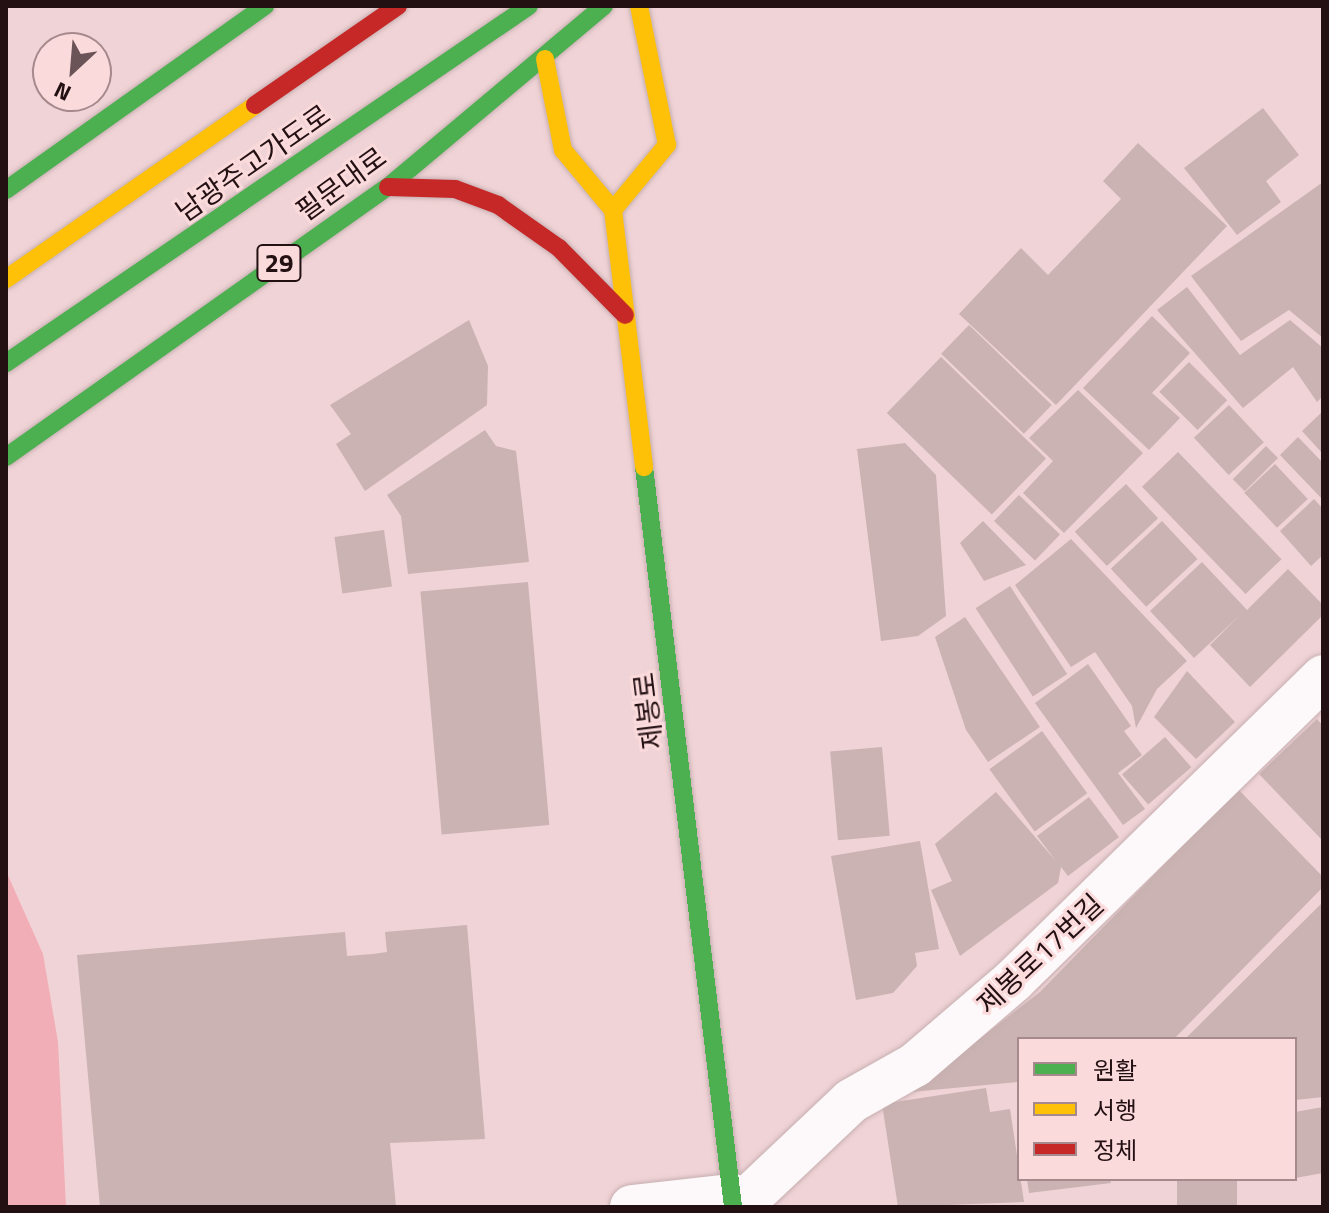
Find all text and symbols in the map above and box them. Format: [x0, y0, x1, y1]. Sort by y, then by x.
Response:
north arrow [32, 32, 112, 112]
text: N [48, 73, 77, 110]
street label: 남광주고가도로 [170, 98, 336, 228]
street label: 필문대로 [289, 140, 393, 228]
road number: 29 [255, 241, 303, 285]
street label: 제봉로 [627, 671, 669, 751]
street label: 제봉로17번길 [970, 887, 1110, 1021]
legend [1017, 1037, 1297, 1181]
text: 원활 [1093, 1052, 1137, 1088]
text: 서행 [1093, 1092, 1137, 1128]
text: 정체 [1093, 1132, 1137, 1168]

